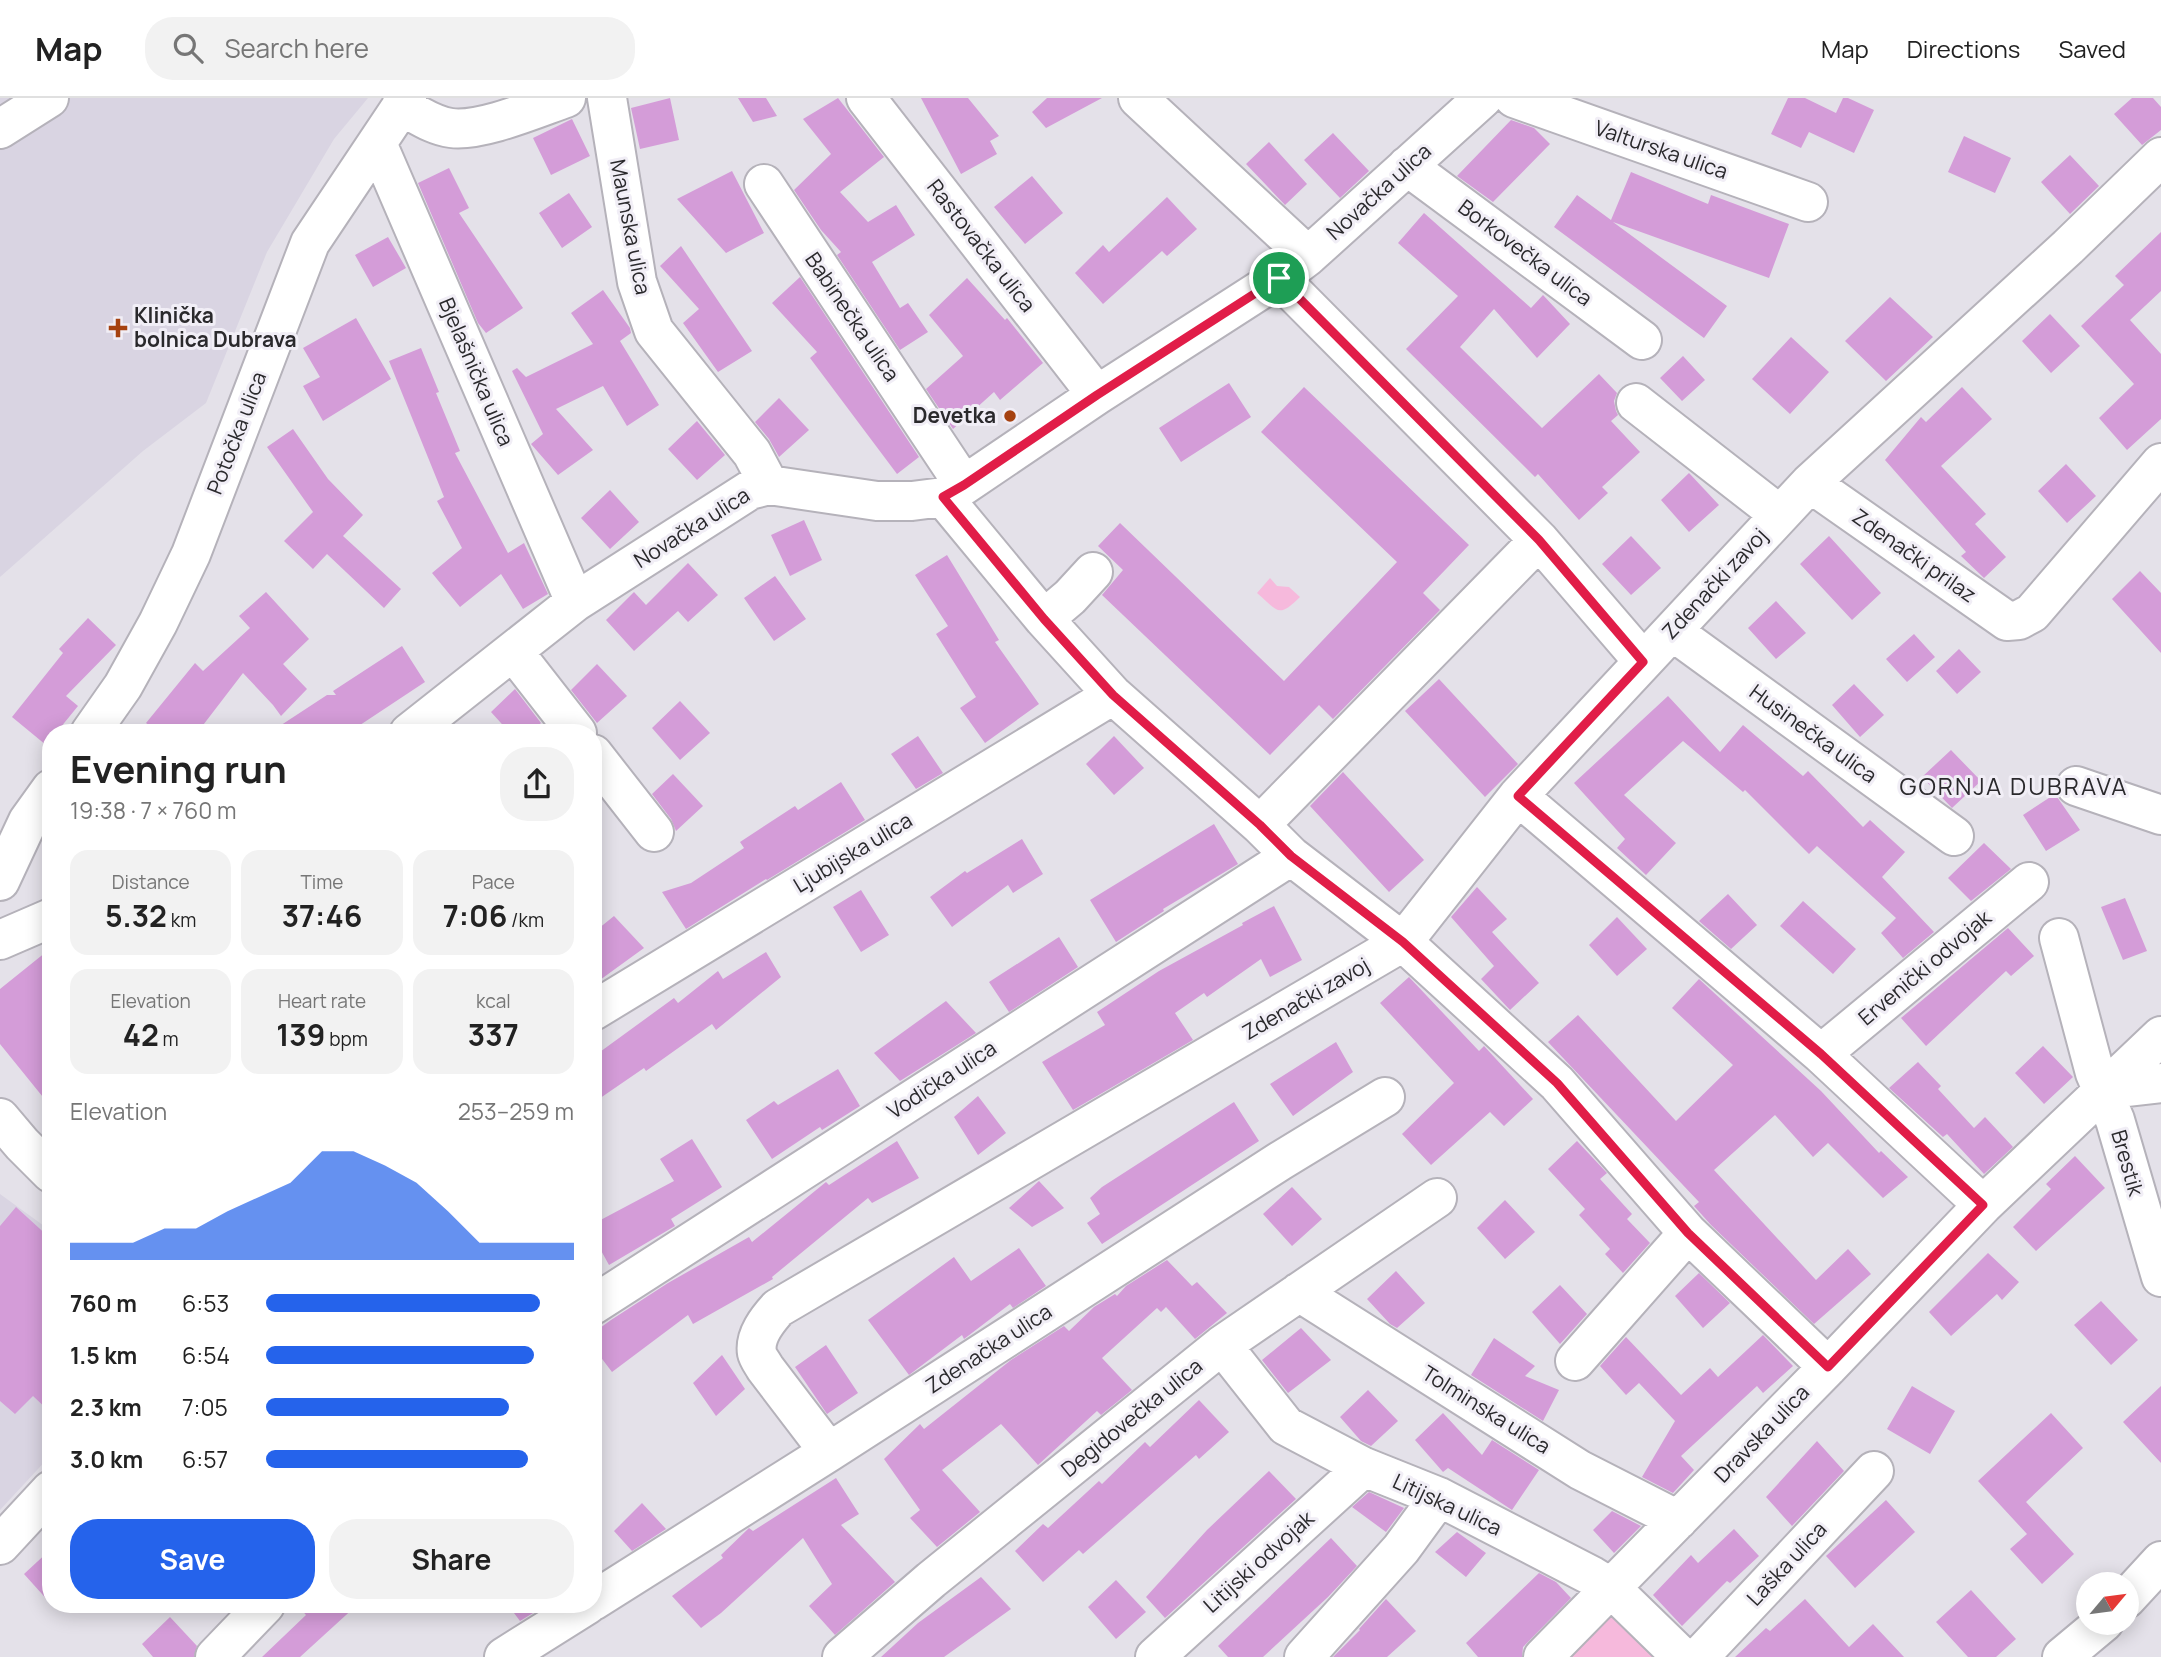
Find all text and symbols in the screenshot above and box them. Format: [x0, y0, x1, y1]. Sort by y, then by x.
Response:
search box [145, 17, 635, 80]
text: Map [35, 26, 103, 71]
icon: search [169, 29, 207, 67]
text: Search here [225, 30, 369, 66]
text: Map [1821, 32, 1869, 65]
text: Directions [1907, 32, 2020, 65]
text: Saved [2058, 32, 2126, 65]
street label: Valturska ulica [1591, 113, 1732, 185]
street label: Novačka ulica [1320, 137, 1437, 246]
street label: Maunska ulica [604, 157, 658, 297]
street label: Rastovačka ulica [921, 173, 1042, 317]
street label: Borkovečka ulica [1453, 193, 1598, 312]
street label: Babinečka ulica [799, 246, 906, 386]
pin [1249, 248, 1309, 308]
icon: arrive [1260, 259, 1298, 297]
street label: Bjelašnička ulica [433, 293, 521, 450]
place label: Klinička bolnica Dubrava [134, 301, 297, 353]
marker: Klinička bolnica Dubrava [108, 318, 128, 338]
street label: Potočka ulica [200, 367, 272, 498]
place label: Devetka [913, 401, 996, 429]
marker: Devetka [1002, 408, 1018, 424]
street label: Novačka ulica [628, 480, 755, 574]
street label: Zdenački prilaz [1847, 502, 1982, 608]
street label: Zdenački zavoj [1656, 522, 1773, 645]
street label: Husinečka ulica [1744, 678, 1883, 789]
text: Evening run [70, 742, 287, 794]
button: share [500, 747, 574, 821]
district label: GORNJA DUBRAVA [1900, 769, 2128, 802]
text: 19:38 · 7 × 760 m [70, 794, 237, 826]
street label: Ljubijska ulica [788, 806, 917, 899]
text: Distance [112, 869, 190, 895]
text: Time [301, 869, 343, 895]
text: Pace [472, 869, 515, 895]
text: 5.32 [105, 895, 167, 936]
text: 37:46 [282, 895, 362, 936]
text: 7:06 [443, 895, 507, 936]
street label: Ervenički odvojak [1852, 903, 1997, 1031]
text: km [167, 907, 196, 933]
text: /km [507, 907, 544, 933]
street label: Zdenački zavoj [1237, 950, 1374, 1046]
text: Elevation [111, 988, 191, 1014]
text: Heart rate [278, 988, 366, 1014]
text: kcal [476, 988, 511, 1014]
text: 42 [123, 1014, 159, 1055]
text: 139 [276, 1014, 325, 1055]
text: 337 [468, 1014, 519, 1055]
text: m [159, 1026, 179, 1052]
text: bpm [325, 1026, 368, 1052]
street label: Vodička ulica [882, 1033, 1001, 1125]
text: Elevation [70, 1095, 167, 1127]
text: 253–259 m [458, 1095, 574, 1127]
street label: Brestik [2105, 1127, 2151, 1199]
text: 760 m [70, 1287, 137, 1319]
text: 6:53 [182, 1287, 229, 1319]
street label: Zdenačka ulica [920, 1297, 1057, 1399]
text: 1.5 km [70, 1339, 137, 1371]
text: 6:54 [182, 1339, 230, 1371]
street label: Degidovečka ulica [1055, 1352, 1208, 1483]
street label: Tolminska ulica [1417, 1359, 1556, 1460]
street label: Dravska ulica [1708, 1378, 1815, 1488]
text: 2.3 km [70, 1391, 142, 1423]
text: 7:05 [182, 1391, 228, 1423]
text: 3.0 km [70, 1443, 143, 1475]
text: 6:57 [182, 1443, 228, 1475]
street label: Litijska ulica [1388, 1467, 1506, 1542]
street label: Litijski odvojak [1197, 1504, 1320, 1618]
street label: Laška ulica [1740, 1515, 1832, 1611]
button: Save [70, 1519, 315, 1599]
button: Share [329, 1519, 574, 1599]
north arrow [2076, 1572, 2138, 1634]
map controls [2076, 1572, 2139, 1635]

